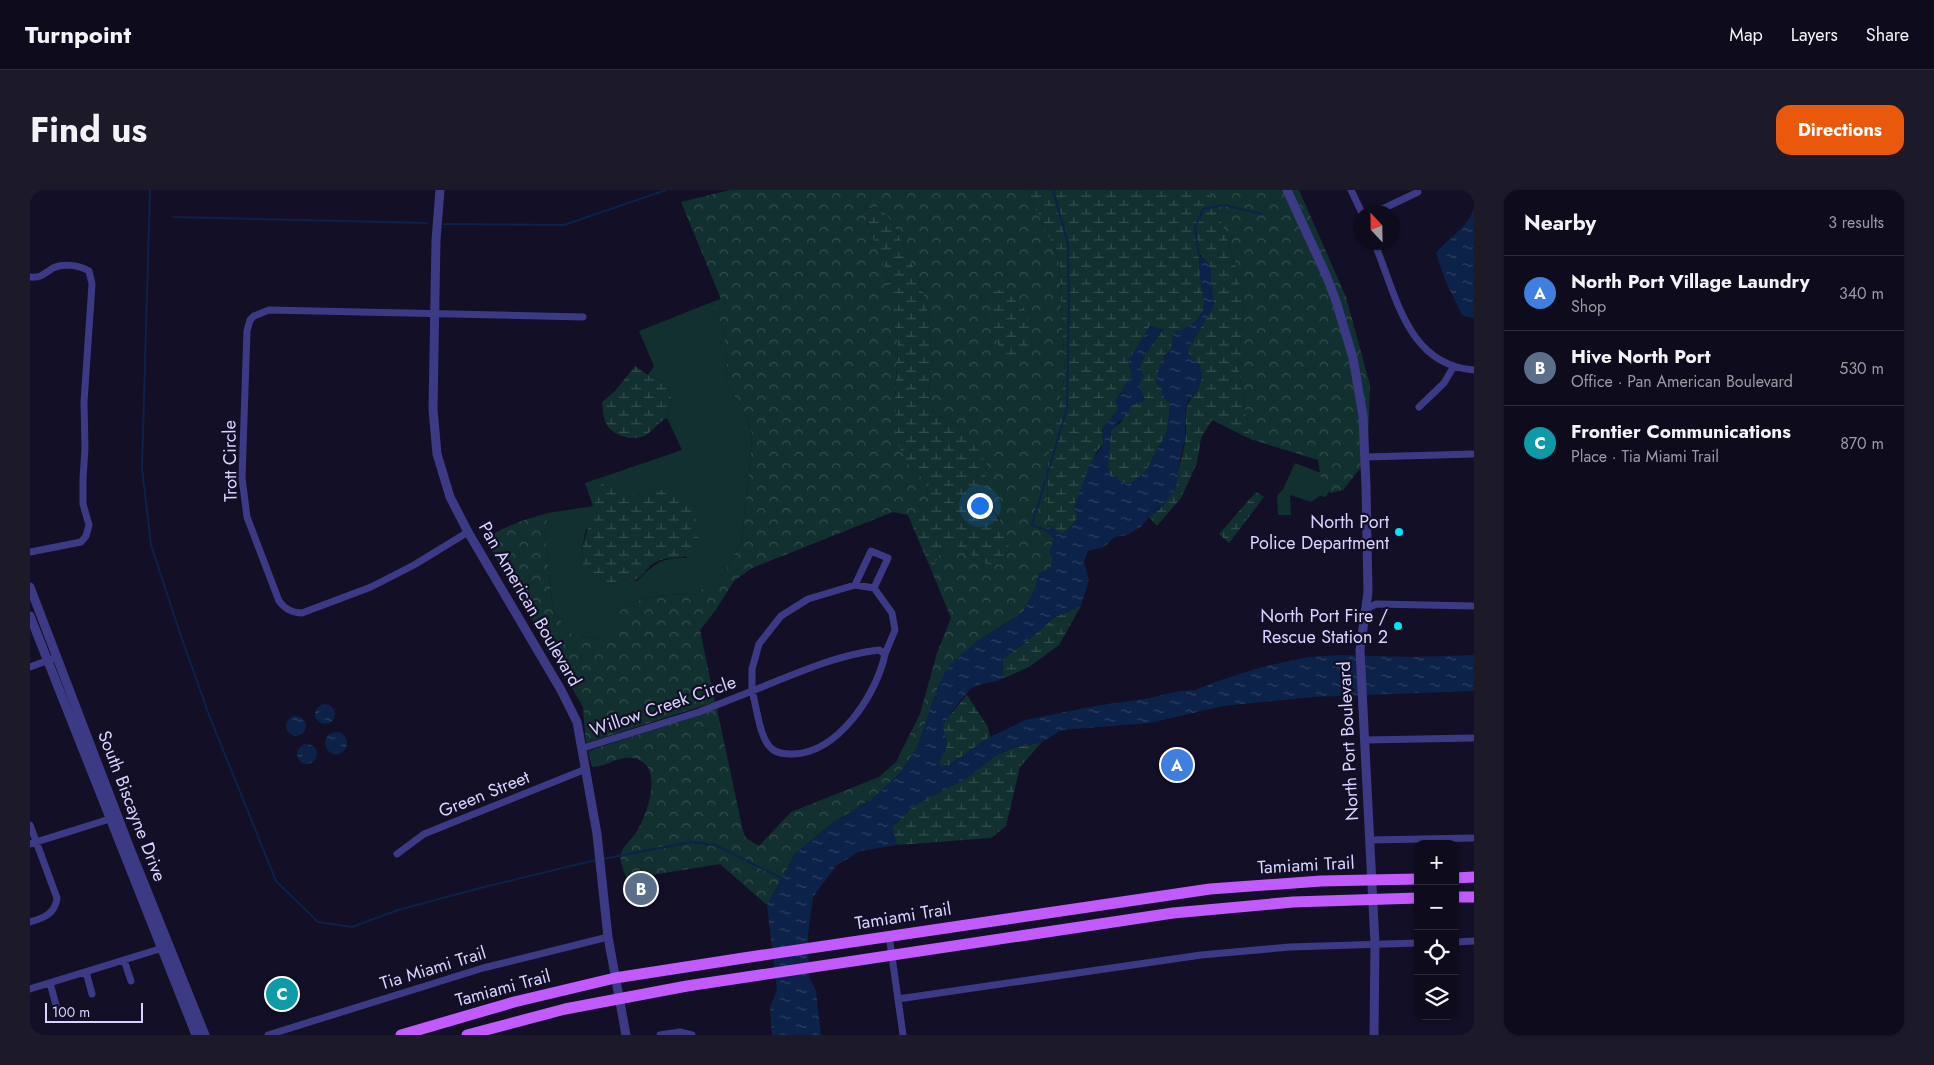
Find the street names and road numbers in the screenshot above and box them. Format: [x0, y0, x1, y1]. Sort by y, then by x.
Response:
street label: Trott Circle [216, 420, 244, 502]
street label: Pan American Boulevard [472, 517, 588, 691]
street label: North Port Boulevard [1331, 661, 1365, 821]
street label: Willow Creek Circle [586, 669, 740, 743]
street label: South Biscayne Drive [91, 727, 173, 885]
street label: Green Street [435, 764, 534, 824]
street label: Tamiami Trail [1257, 849, 1355, 881]
street label: Tamiami Trail [853, 896, 953, 936]
street label: Tia Miami Trail [377, 940, 489, 996]
street label: Tamiami Trail [453, 963, 553, 1013]

